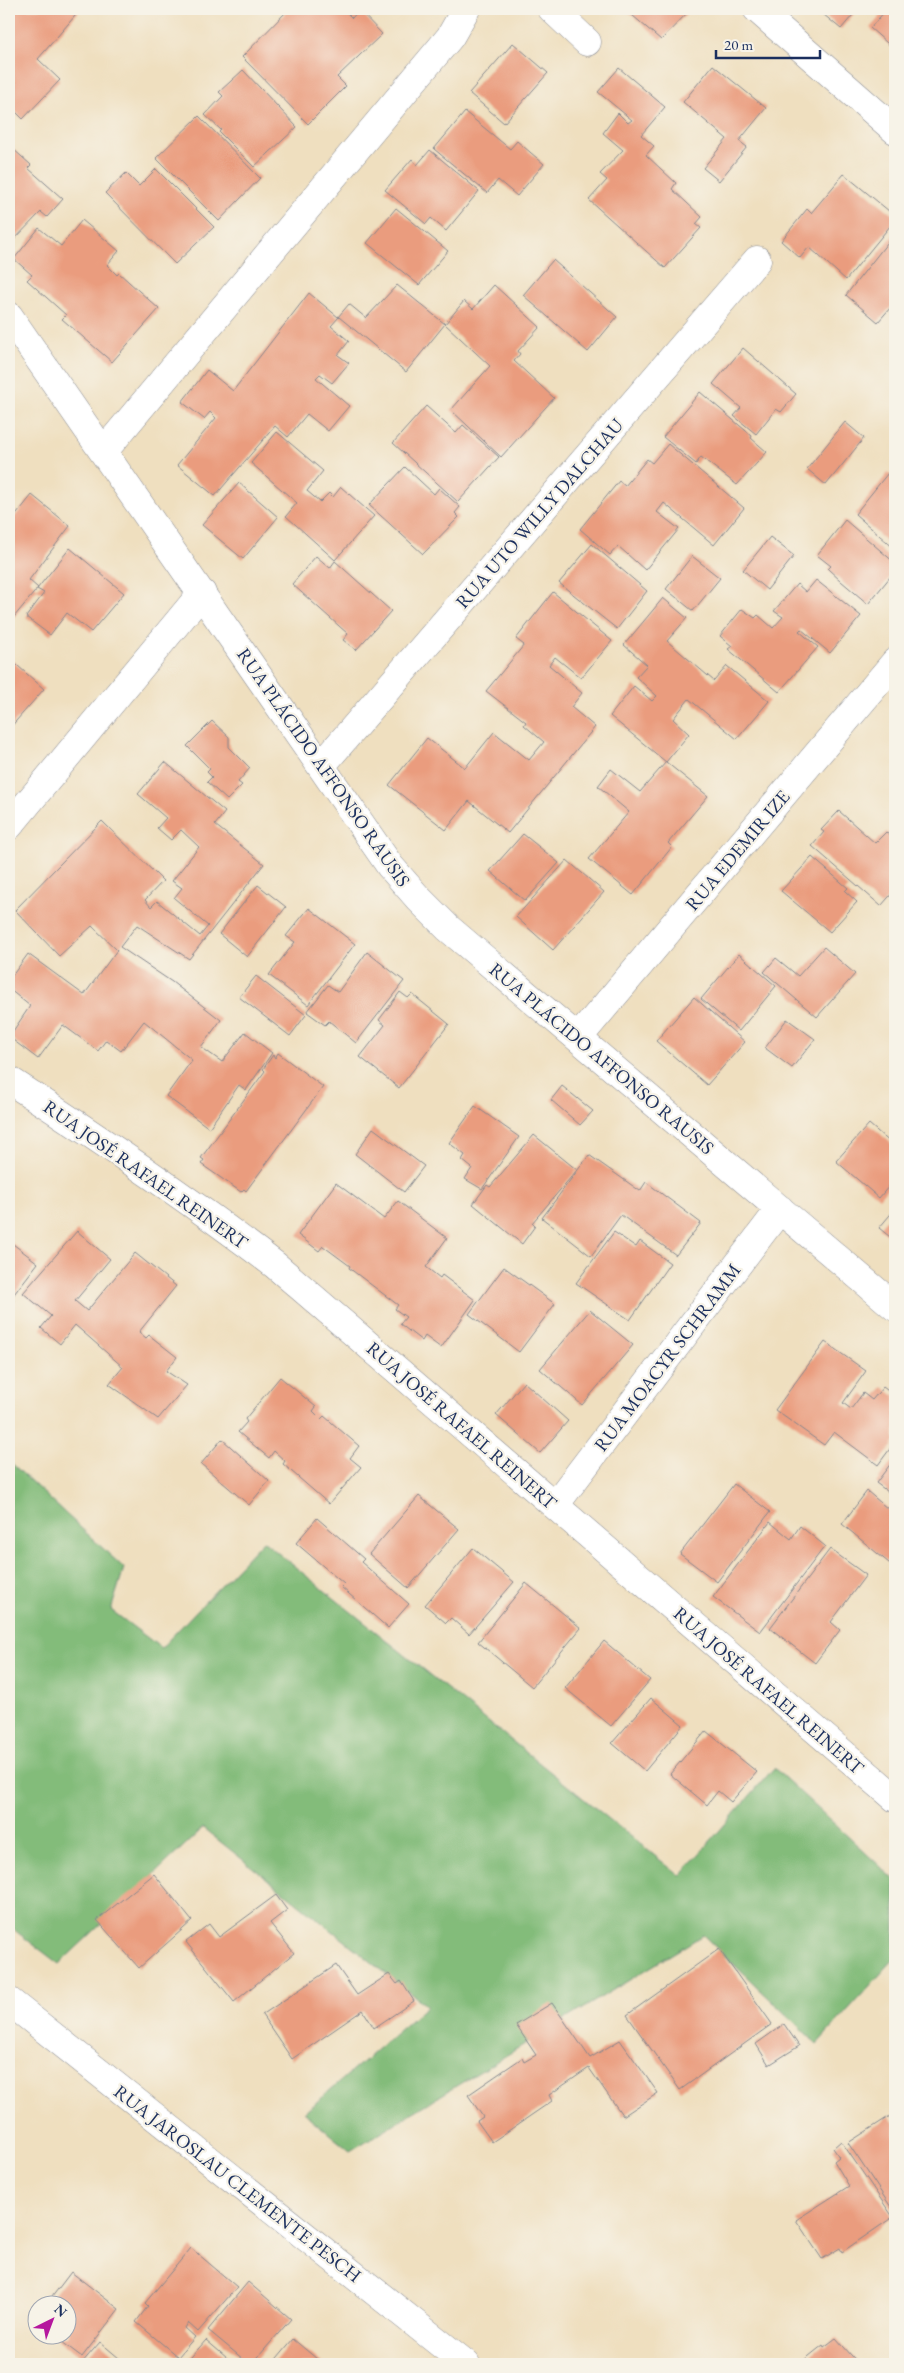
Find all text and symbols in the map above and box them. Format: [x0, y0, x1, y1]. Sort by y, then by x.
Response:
scale bar [716, 28, 820, 60]
text: 20 m [724, 35, 753, 54]
street label: RUA UTO WILLY DALCHAU [450, 413, 629, 614]
street label: RUA PLÁCIDO AFFONSO RAUSIS [231, 643, 416, 892]
street label: RUA EDEMIR IZE [680, 785, 795, 916]
street label: RUA PLÁCIDO AFFONSO RAUSIS [484, 957, 719, 1160]
street label: RUA JOSÉ RAFAEL REINERT [39, 1094, 253, 1255]
street label: RUA MOACYR SCHRAMM [588, 1258, 746, 1456]
street label: RUA JOSÉ RAFAEL REINERT [361, 1336, 562, 1515]
street label: RUA JOSÉ RAFAEL REINERT [668, 1601, 869, 1780]
street label: RUA JAROSLAU CLEMENTE PESCH [109, 2079, 367, 2288]
north arrow [28, 2296, 78, 2346]
text: N [50, 2300, 71, 2321]

